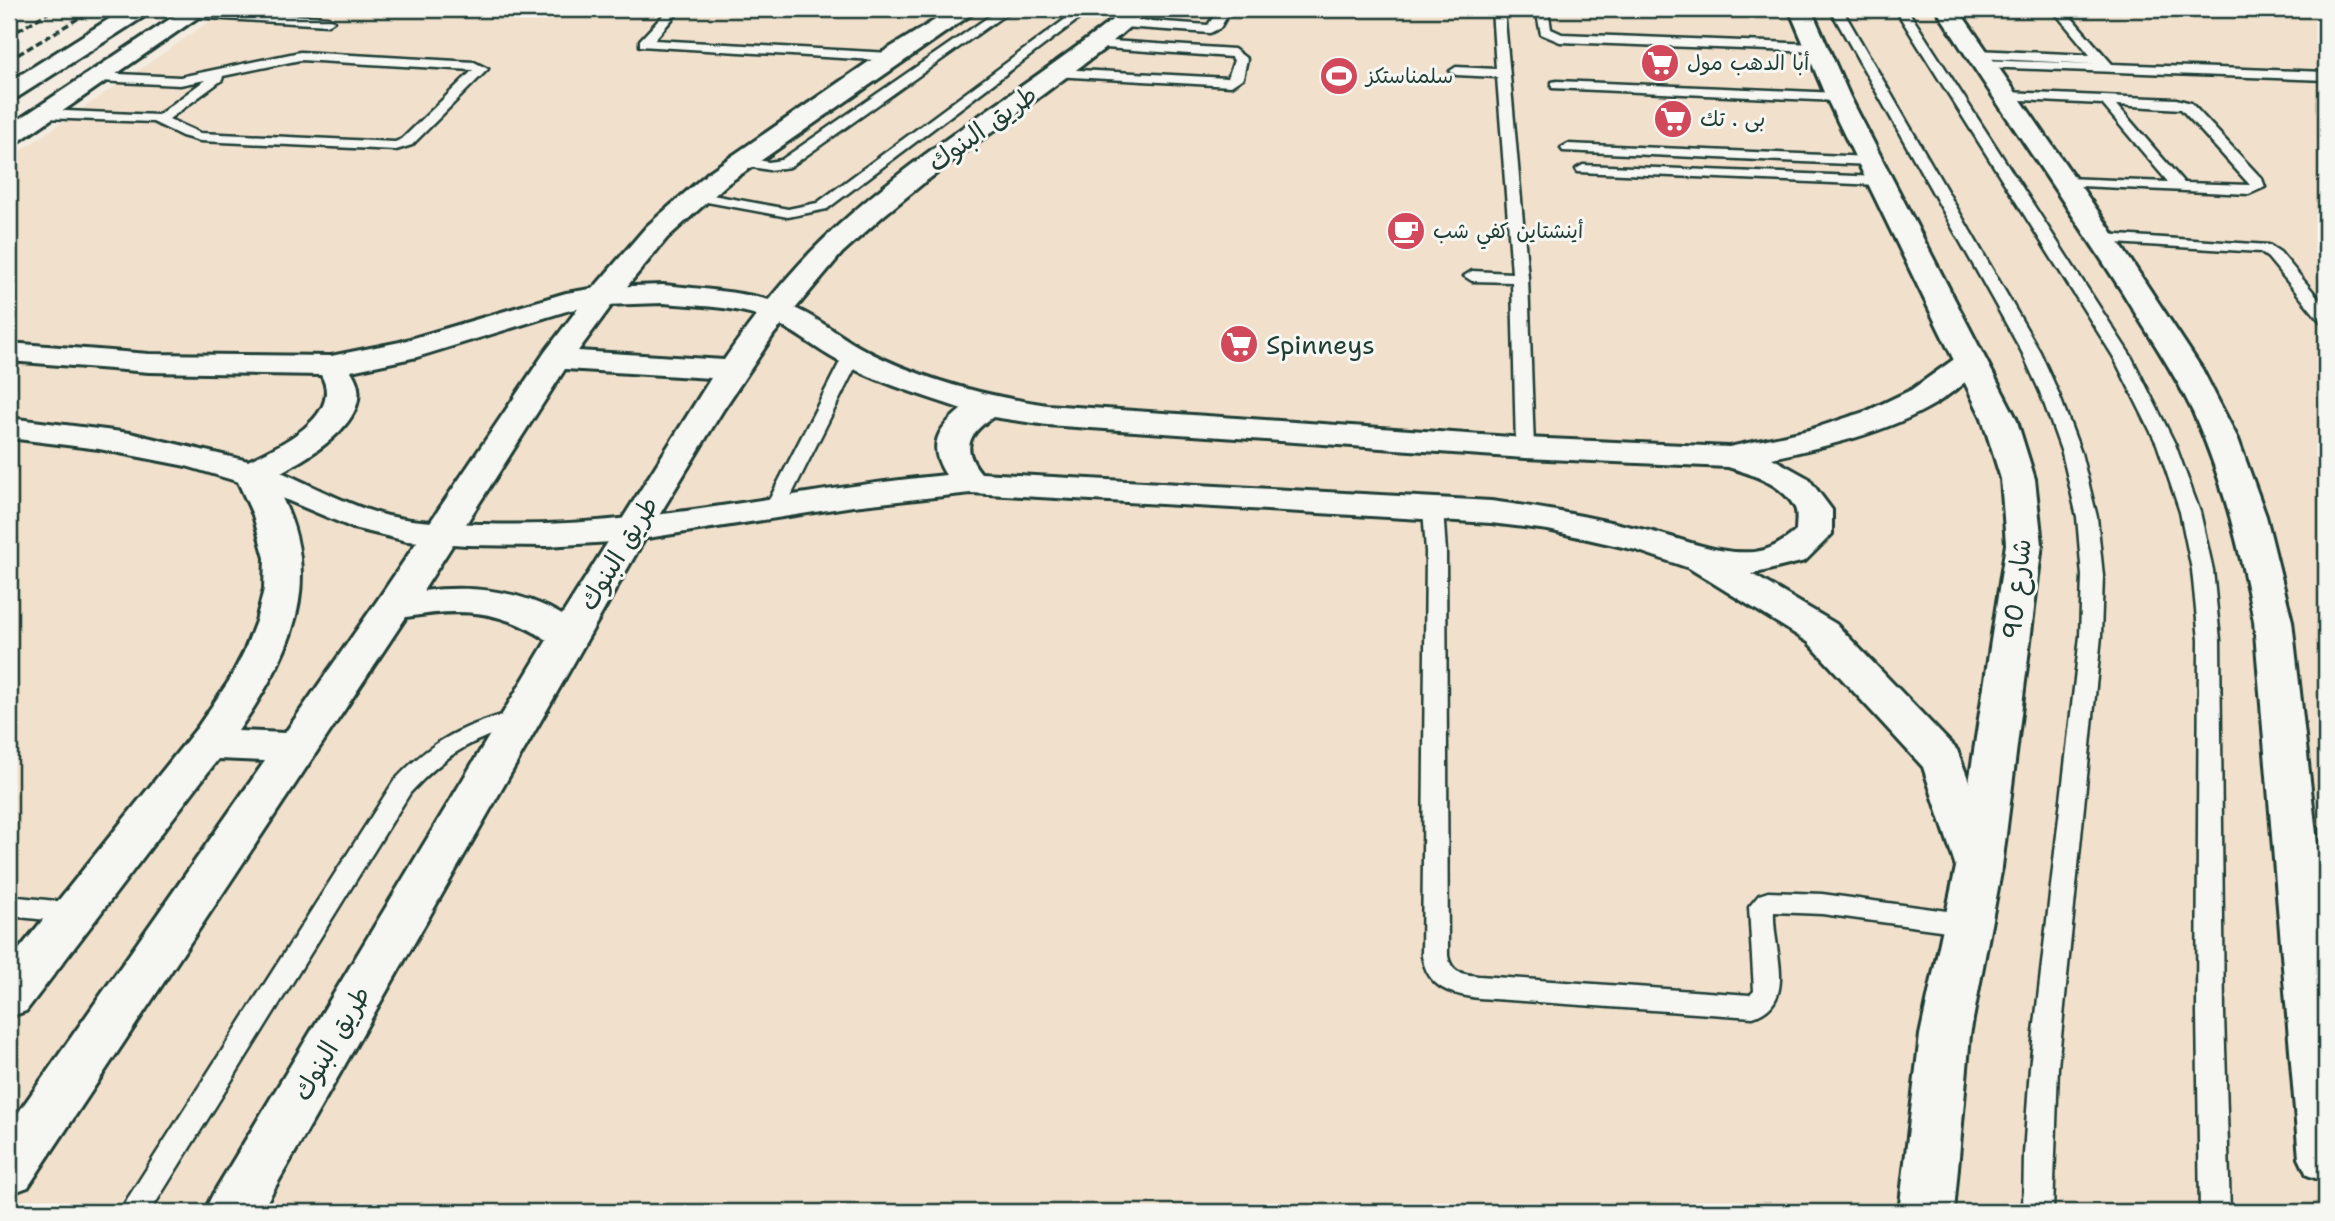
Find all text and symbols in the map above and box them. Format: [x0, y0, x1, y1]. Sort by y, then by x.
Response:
supermarket icon: أبا الدهب مول [1639, 42, 1681, 84]
place label: أبا الدهب مول [1687, 49, 1809, 77]
sports icon: سلمناستكز [1318, 55, 1360, 97]
place label: سلمناستكز [1364, 62, 1453, 90]
street label: طريق البنوك [920, 76, 1044, 180]
supermarket icon: بى . تك [1652, 98, 1694, 140]
place label: بى . تك [1700, 105, 1765, 133]
cafe icon: أينشتاين كفي شب [1385, 210, 1427, 252]
place label: أينشتاين كفي شب [1433, 217, 1583, 250]
supermarket icon: Spinneys [1218, 323, 1260, 365]
place label: Spinneys [1266, 327, 1375, 362]
street label: طريق البنوك [570, 489, 666, 617]
street label: شارع 90 [1993, 537, 2040, 641]
street label: طريق البنوك [284, 979, 378, 1107]

